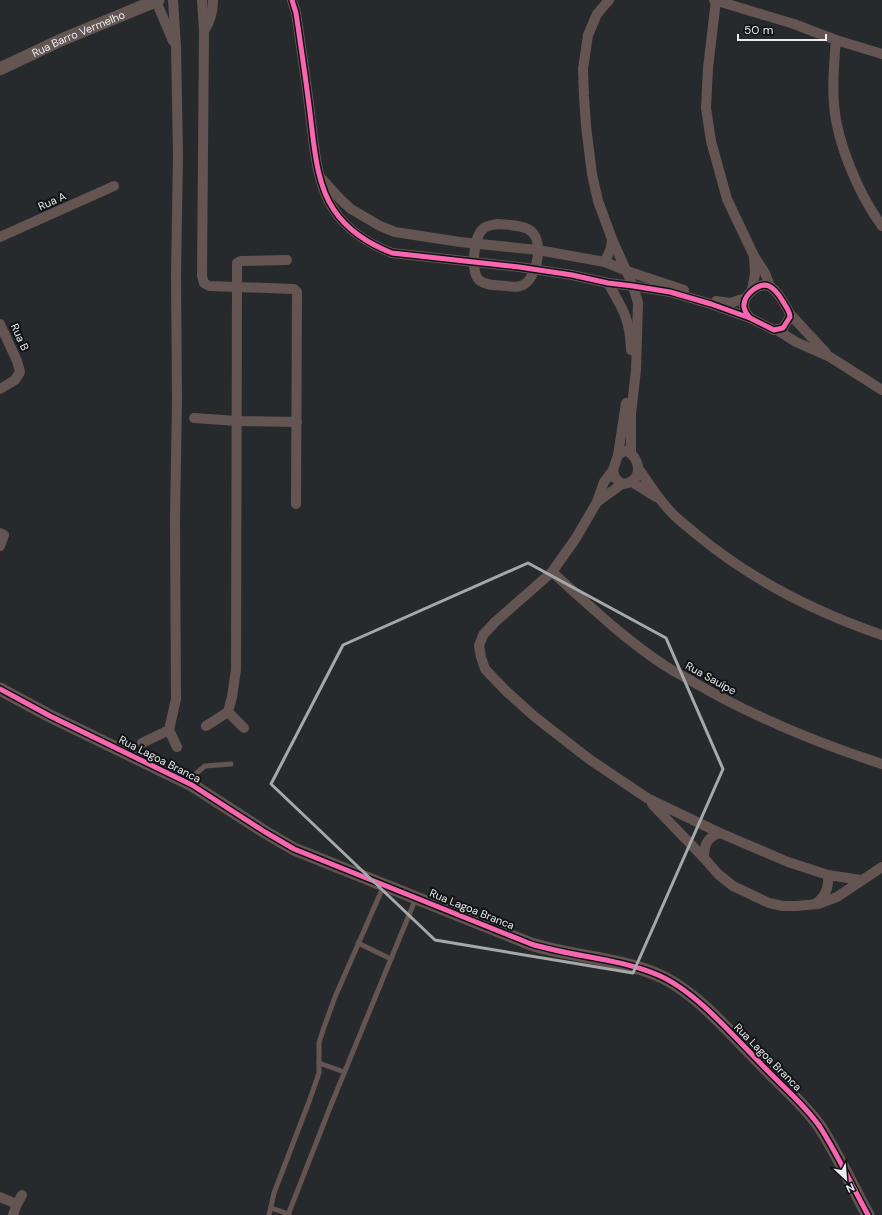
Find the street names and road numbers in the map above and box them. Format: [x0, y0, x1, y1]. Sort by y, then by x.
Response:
street label: Rua Barro Vermelho [29, 7, 127, 60]
street label: Rua A [36, 189, 68, 213]
street label: Rua B [8, 321, 32, 353]
street label: Rua Sauípe [683, 658, 739, 698]
street label: Rua Lagoa Branca [117, 732, 203, 786]
street label: Rua Lagoa Branca [428, 886, 516, 932]
street label: Rua Lagoa Branca [731, 1020, 805, 1094]

